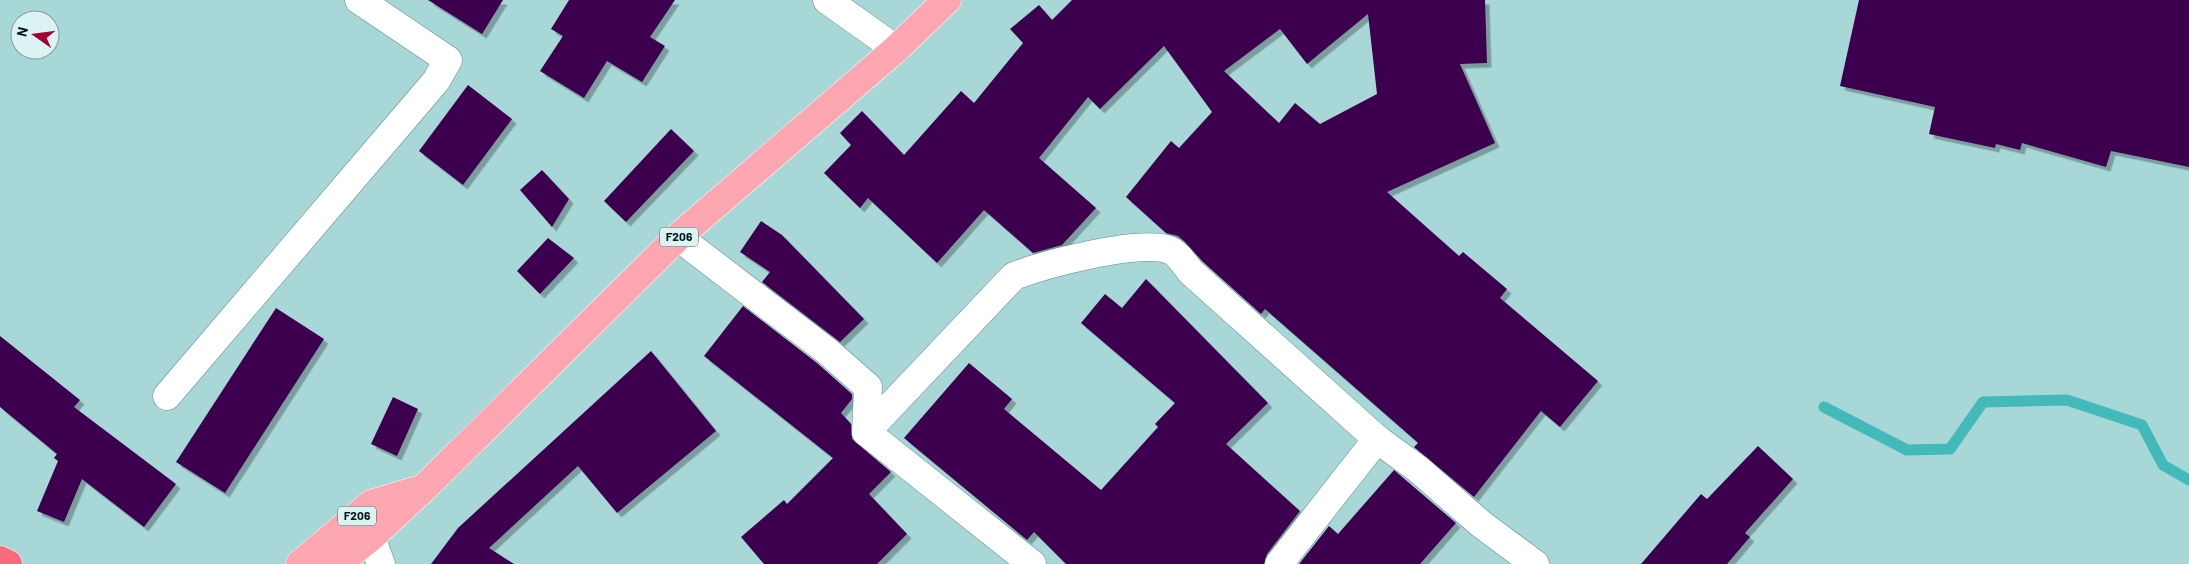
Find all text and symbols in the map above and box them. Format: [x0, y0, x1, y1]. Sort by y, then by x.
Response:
north arrow [10, 10, 60, 60]
text: N [13, 25, 31, 38]
road number: F206 [660, 228, 698, 246]
road number: F206 [338, 506, 376, 526]

